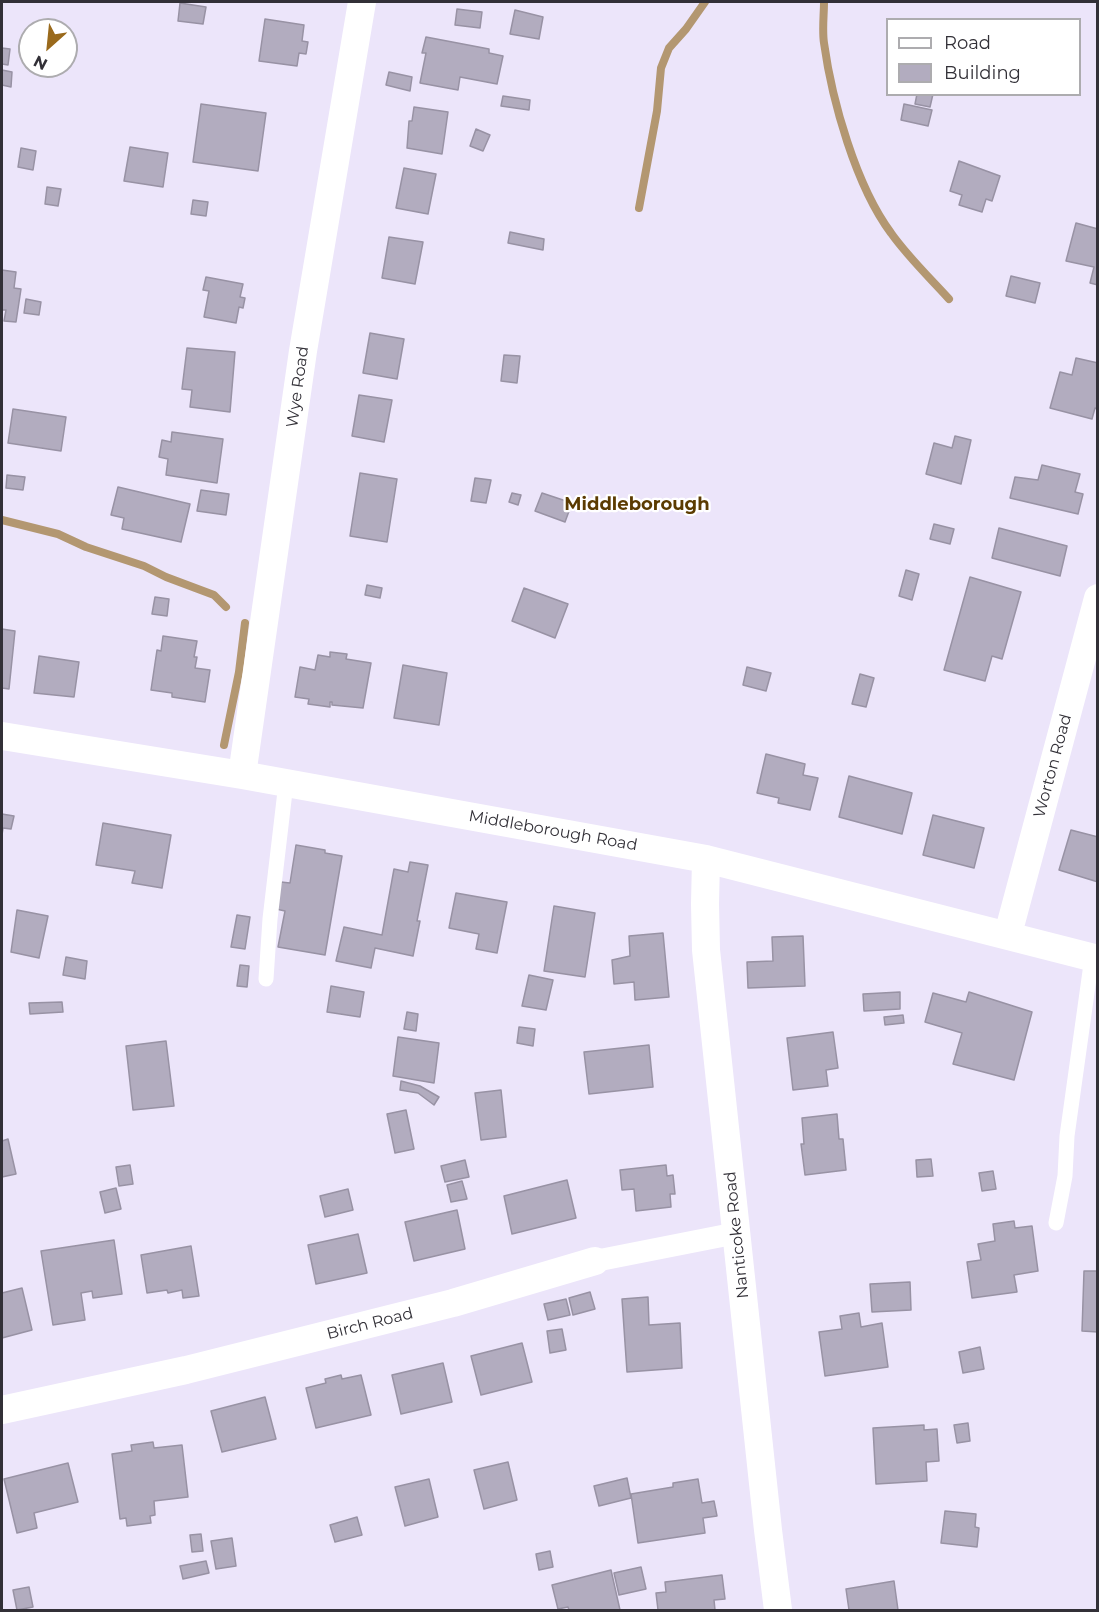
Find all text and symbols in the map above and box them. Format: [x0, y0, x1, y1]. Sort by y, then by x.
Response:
north arrow [18, 18, 78, 78]
legend [886, 18, 1081, 96]
text: Road [944, 32, 991, 54]
text: N [30, 51, 51, 74]
text: Building [944, 62, 1021, 84]
street label: Wye Road [283, 345, 313, 429]
district label: Middleborough [564, 494, 710, 516]
street label: Worton Road [1030, 712, 1076, 820]
street label: Middleborough Road [467, 807, 639, 855]
street label: Nanticoke Road [721, 1170, 753, 1300]
street label: Birch Road [325, 1304, 415, 1344]

